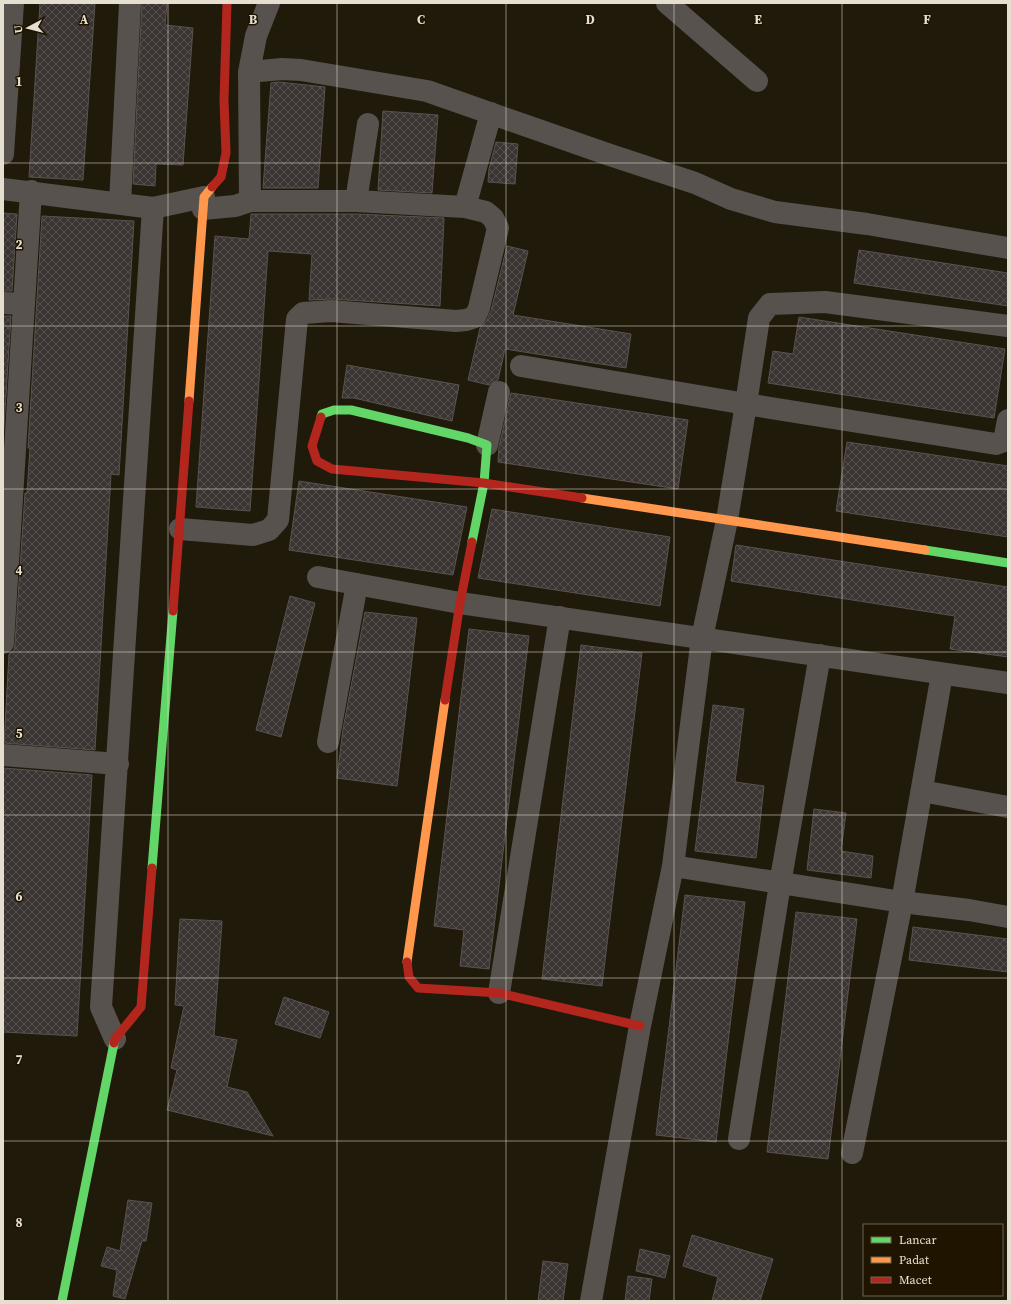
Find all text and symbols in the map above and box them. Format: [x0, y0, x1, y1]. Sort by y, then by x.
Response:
north arrow [8, 8, 48, 48]
text: A [80, 11, 89, 28]
text: B [249, 11, 258, 28]
text: C [417, 11, 425, 28]
text: D [585, 11, 595, 28]
text: E [754, 11, 762, 28]
text: F [923, 11, 931, 28]
text: U [11, 24, 27, 34]
text: 1 [15, 73, 23, 90]
text: 2 [15, 236, 23, 253]
text: 3 [15, 399, 23, 416]
text: 4 [15, 562, 23, 579]
text: 5 [15, 725, 23, 742]
text: 6 [15, 888, 23, 905]
text: 7 [15, 1051, 23, 1068]
text: 8 [15, 1214, 23, 1231]
legend [863, 1224, 1003, 1296]
text: Lancar [899, 1232, 936, 1248]
text: Padat [899, 1252, 929, 1268]
text: Macet [899, 1272, 932, 1288]

